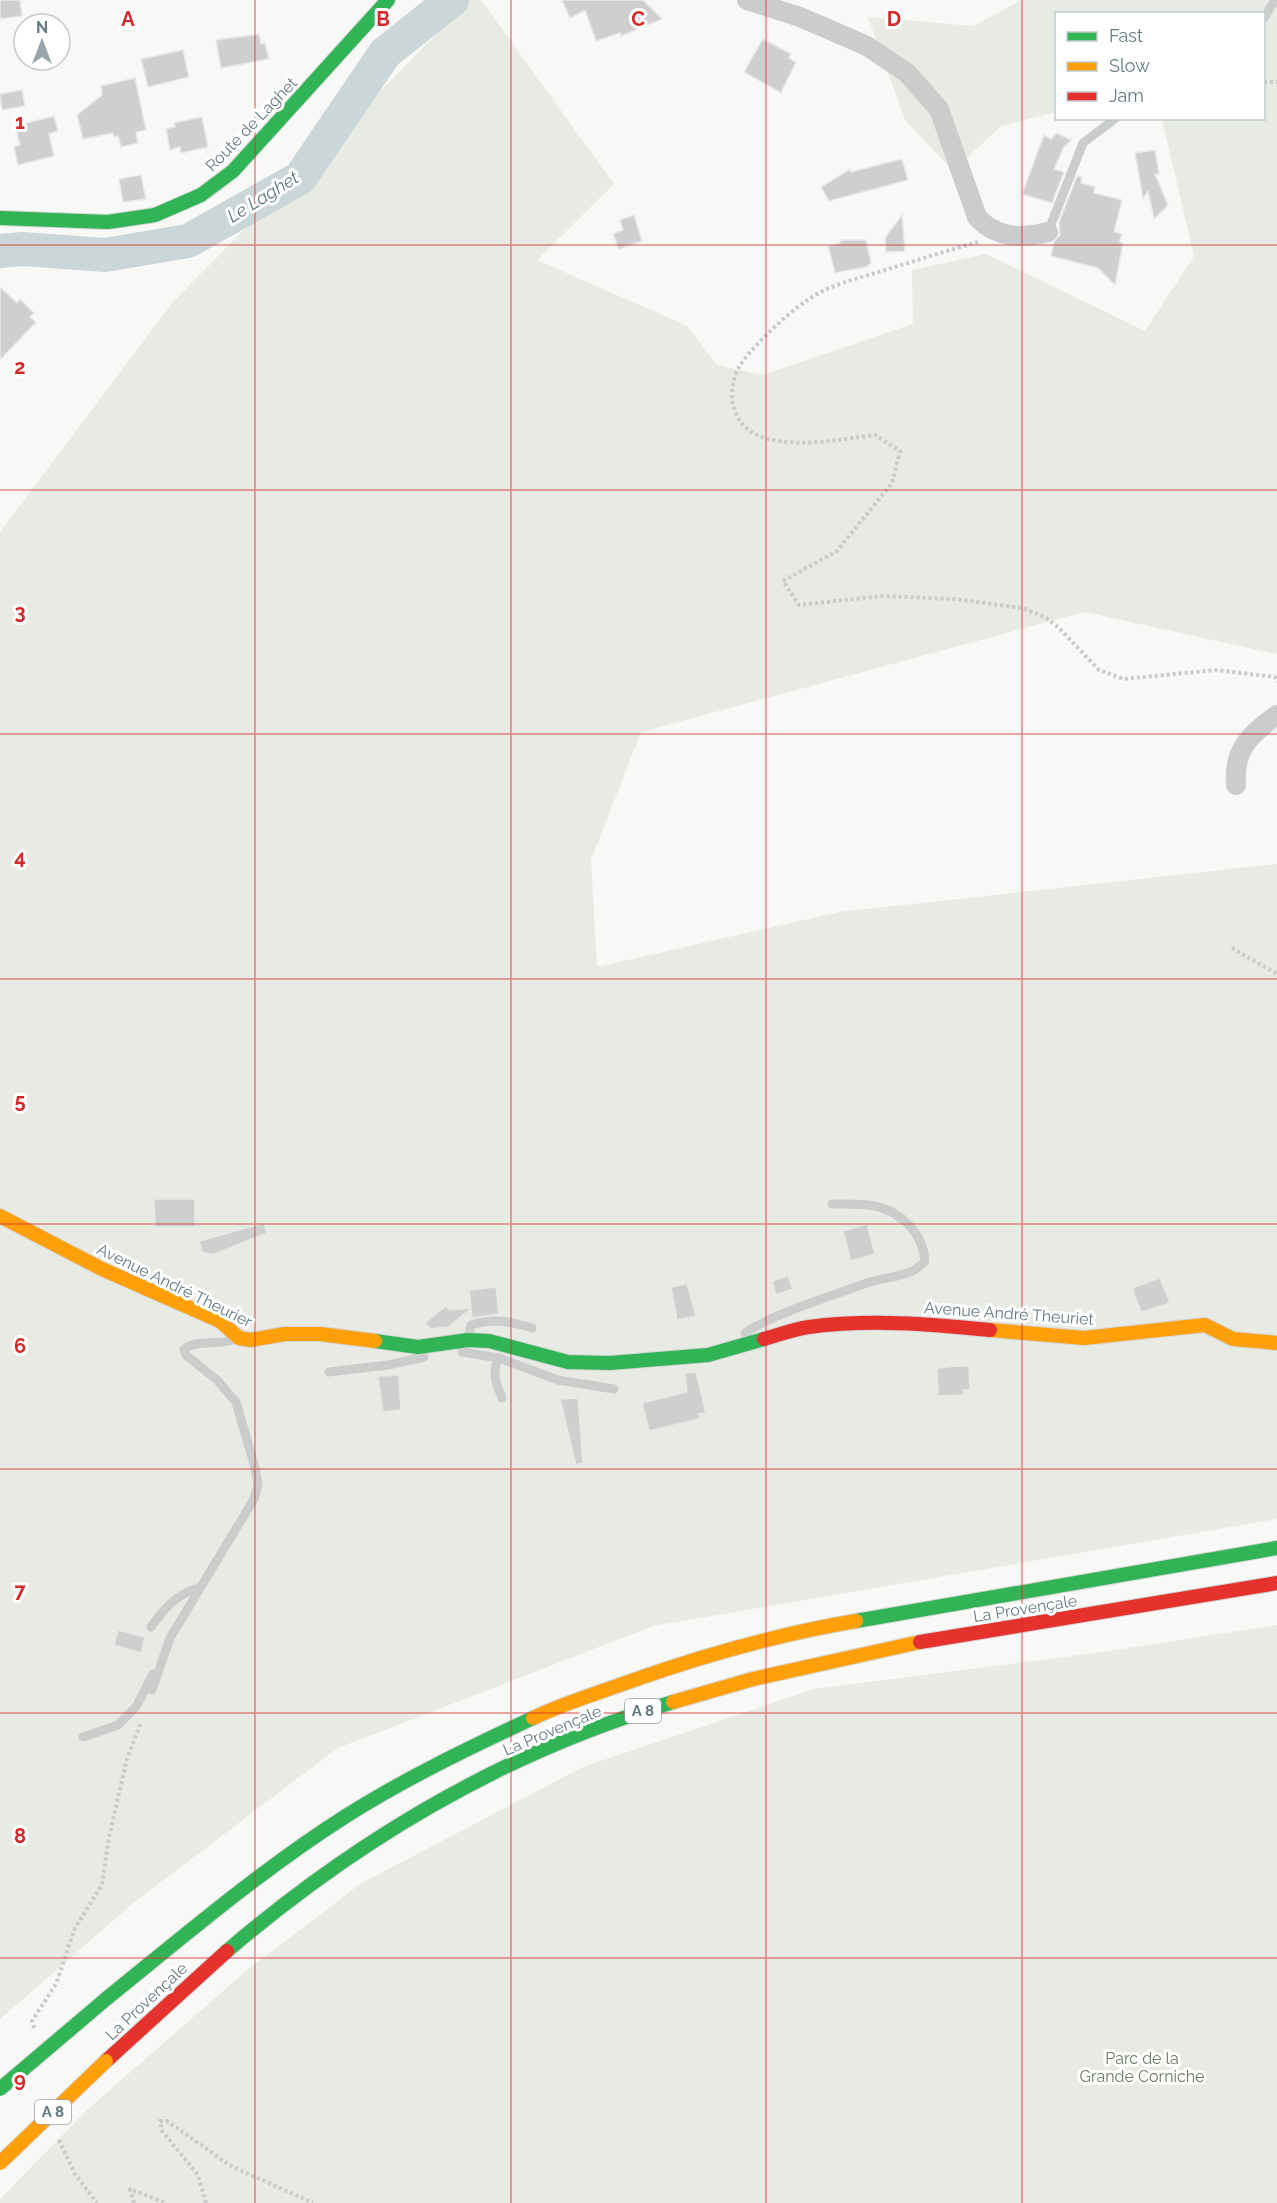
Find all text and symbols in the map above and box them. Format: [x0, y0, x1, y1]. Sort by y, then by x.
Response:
text: A [121, 7, 135, 31]
text: B [376, 7, 390, 31]
text: C [631, 7, 645, 31]
text: D [887, 7, 901, 31]
north arrow [12, 12, 72, 72]
legend [1055, 12, 1265, 120]
text: N [36, 18, 48, 37]
text: Fast [1109, 25, 1143, 46]
text: Slow [1109, 55, 1150, 76]
street label: Route de Laghet [202, 73, 301, 175]
text: Jam [1109, 85, 1144, 106]
text: 1 [15, 110, 25, 134]
water label: Le Laghet [223, 166, 302, 227]
text: 2 [14, 355, 26, 379]
text: 3 [14, 600, 26, 624]
text: 4 [14, 845, 26, 869]
text: 5 [14, 1089, 26, 1113]
street label: Avenue André Theurier [94, 1240, 256, 1331]
street label: Avenue André Theuriet [924, 1298, 1095, 1329]
text: 6 [14, 1334, 26, 1358]
text: 7 [14, 1579, 26, 1603]
street label: La Provençale [972, 1591, 1078, 1626]
road number: A 8 [625, 1699, 661, 1723]
street label: La Provençale [500, 1701, 604, 1760]
text: 8 [14, 1824, 26, 1848]
street label: La Provençale [102, 1959, 191, 2044]
park label: Parc de la Grande Corniche [1080, 2049, 1204, 2086]
text: 9 [14, 2068, 26, 2092]
road number: A 8 [35, 2100, 71, 2124]

